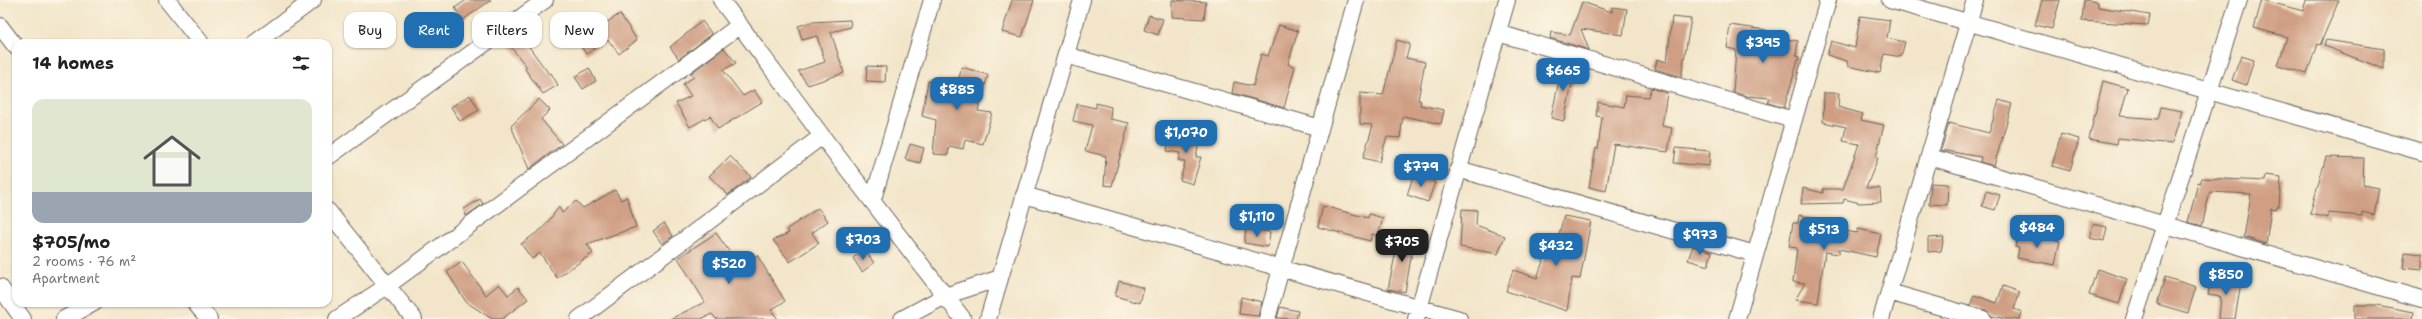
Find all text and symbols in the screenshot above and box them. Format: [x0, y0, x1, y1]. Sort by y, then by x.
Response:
chip: Buy [344, 12, 396, 48]
chip: Rent [404, 12, 464, 48]
chip: Filters [472, 12, 542, 48]
chip: New [550, 12, 608, 48]
pin: $395 [1739, 30, 1787, 64]
text: $395 [1746, 34, 1780, 51]
text: 14 homes [32, 52, 114, 74]
icon: filters [290, 52, 312, 74]
pin: $665 [1539, 58, 1587, 92]
text: $665 [1545, 62, 1581, 79]
pin: $885 [933, 77, 981, 111]
text: $885 [939, 81, 975, 98]
pin: $1,070 [1153, 120, 1219, 154]
text: $1,070 [1164, 124, 1208, 141]
icon: home [136, 125, 208, 197]
pin: $779 [1397, 154, 1445, 188]
text: $779 [1403, 158, 1439, 175]
pin: $1,110 [1224, 204, 1290, 238]
text: $1,110 [1239, 208, 1275, 225]
pin: $484 [2013, 215, 2061, 249]
pin: $513 [1800, 217, 1848, 251]
text: $484 [2019, 219, 2055, 236]
text: $513 [1808, 221, 1840, 238]
pin: $973 [1676, 222, 1724, 256]
text: $973 [1682, 226, 1718, 243]
pin: $703 [839, 227, 887, 261]
pin: $705 [1378, 229, 1426, 263]
text: $705/mo [32, 231, 110, 253]
text: $703 [845, 231, 881, 248]
text: $705 [1385, 233, 1419, 250]
pin: $432 [1532, 233, 1580, 267]
text: $432 [1538, 237, 1574, 254]
pin: $520 [705, 251, 753, 285]
text: 2 rooms · 76 m² [32, 253, 136, 270]
text: $520 [712, 255, 746, 272]
pin: $850 [2202, 262, 2250, 296]
text: $850 [2208, 266, 2244, 283]
text: Apartment [32, 270, 100, 287]

